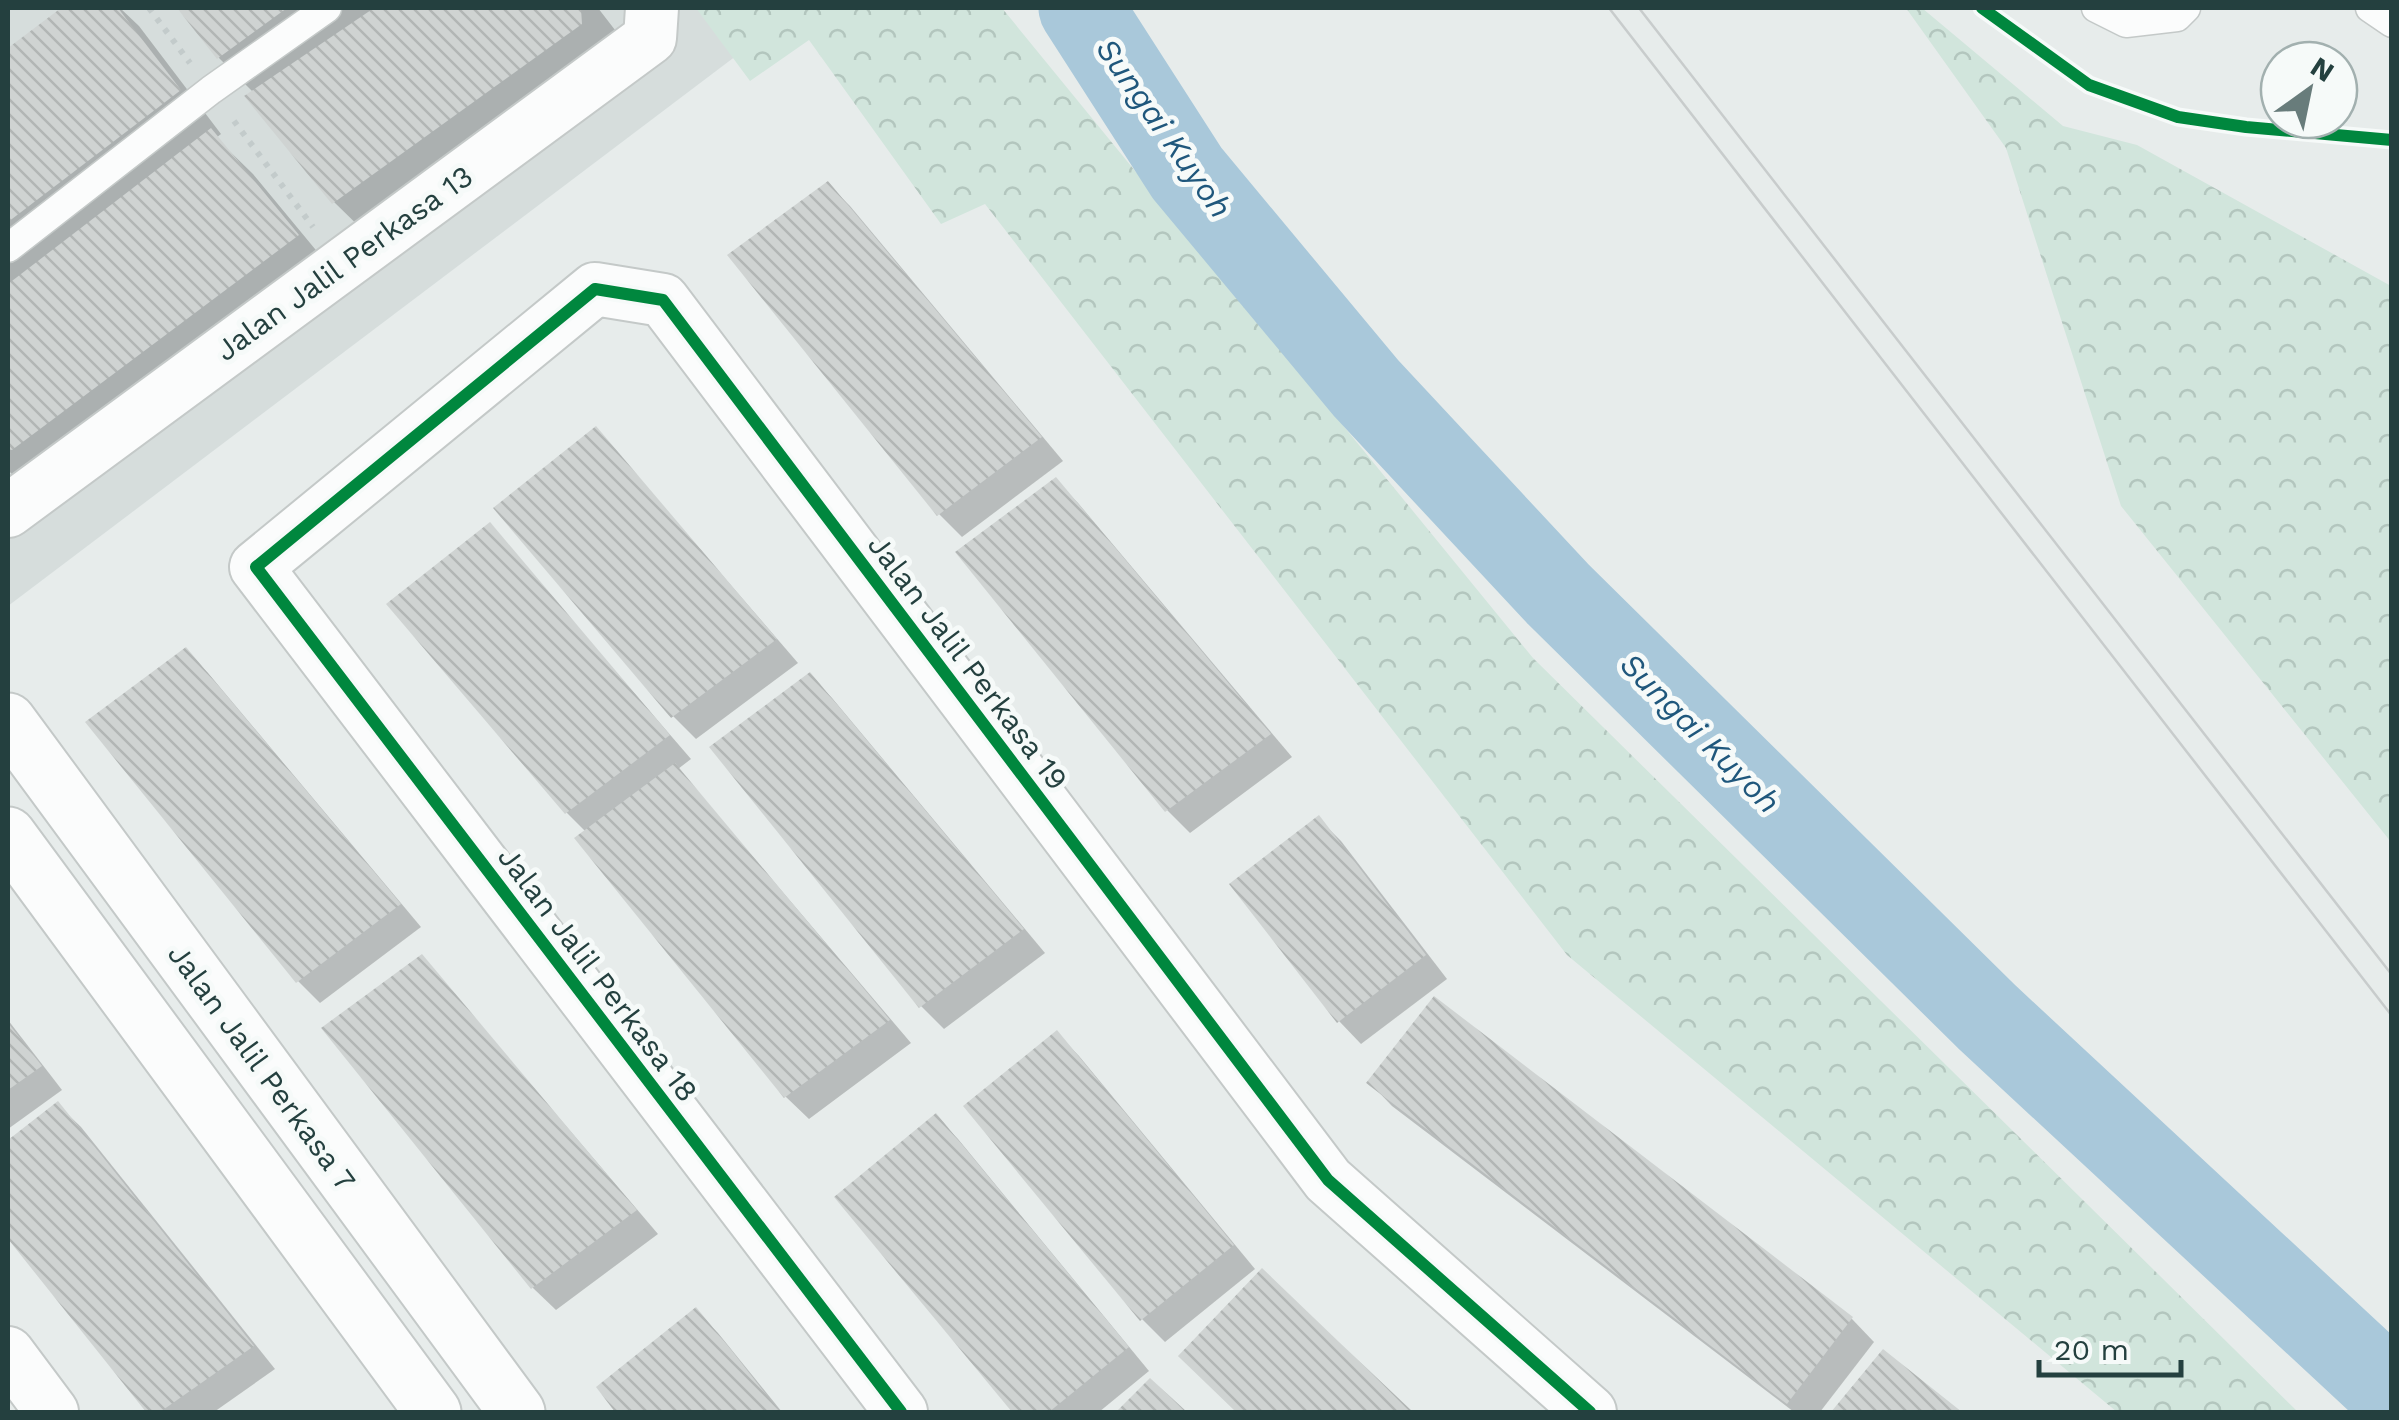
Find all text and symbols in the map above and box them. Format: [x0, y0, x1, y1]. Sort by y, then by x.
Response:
water label: Sungai Kuyoh [1088, 31, 1240, 225]
north arrow [2259, 40, 2359, 140]
text: N [2305, 50, 2340, 89]
street label: Jalan Jalil Perkasa 13 [209, 158, 479, 368]
street label: Jalan Jalil Perkasa 19 [861, 528, 1075, 796]
water label: Sungai Kuyoh [1612, 645, 1788, 821]
street label: Jalan Jalil Perkasa 18 [491, 840, 705, 1108]
street label: Jalan Jalil Perkasa 7 [161, 937, 363, 1197]
scale bar [2039, 1315, 2182, 1377]
text: 20 m [2054, 1332, 2129, 1367]

